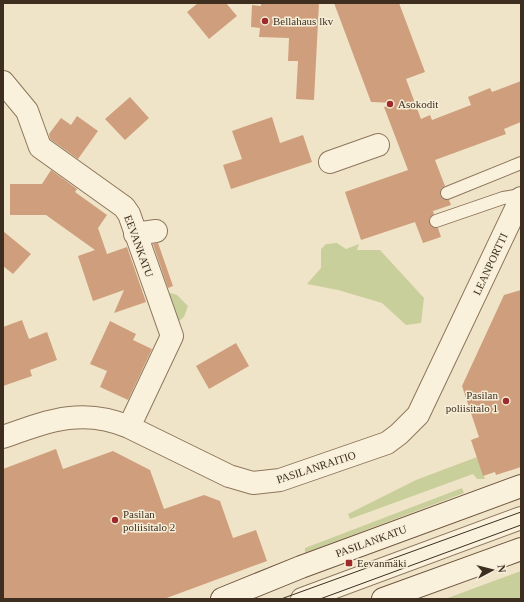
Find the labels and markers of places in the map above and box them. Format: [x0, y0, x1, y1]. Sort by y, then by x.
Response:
place label: Bellahaus lkv [273, 15, 334, 27]
marker: Bellahaus lkv [260, 16, 270, 26]
place label: Asokodit [398, 98, 438, 110]
marker: Asokodit [385, 99, 395, 109]
place label: Pasilan poliisitalo 1 [446, 389, 498, 414]
marker: Pasilan poliisitalo 1 [501, 396, 511, 406]
place label: Pasilan poliisitalo 2 [123, 508, 175, 533]
marker: Pasilan poliisitalo 2 [110, 515, 120, 525]
place label: Eevanmäki [357, 557, 406, 569]
marker: Eevanmäki [344, 558, 354, 568]

